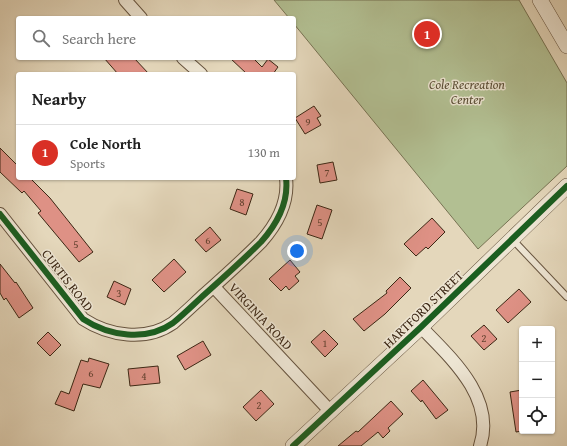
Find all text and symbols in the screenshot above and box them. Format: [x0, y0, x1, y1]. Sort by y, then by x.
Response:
search box [16, 16, 296, 60]
pin: 1 [414, 19, 440, 49]
icon: search [30, 27, 52, 49]
text: Search here [62, 28, 136, 49]
park label: Cole Recreation Center [429, 75, 505, 109]
text: Nearby [32, 86, 86, 111]
house number: 9 [305, 114, 311, 130]
text: Cole North [70, 133, 141, 154]
text: 1 [42, 143, 48, 162]
text: 130 m [248, 143, 280, 162]
text: Sports [70, 154, 105, 173]
house number: 7 [324, 164, 330, 180]
house number: 8 [239, 194, 245, 210]
house number: 5 [317, 214, 323, 230]
house number: 6 [205, 232, 211, 248]
house number: 5 [73, 236, 79, 252]
your location [287, 241, 307, 261]
street label: CURTIS ROAD [37, 245, 98, 315]
street label: HARTFORD STREET [379, 266, 468, 353]
street label: VIRGINIA ROAD [224, 279, 297, 354]
house number: 3 [116, 285, 122, 301]
map controls [519, 326, 555, 434]
button: + [519, 326, 555, 362]
house number: 2 [481, 330, 487, 346]
house number: 1 [322, 335, 328, 351]
button: − [519, 362, 555, 398]
house number: 6 [88, 365, 94, 381]
house number: 4 [141, 368, 147, 384]
house number: 2 [256, 397, 262, 413]
button: locate [519, 398, 555, 434]

